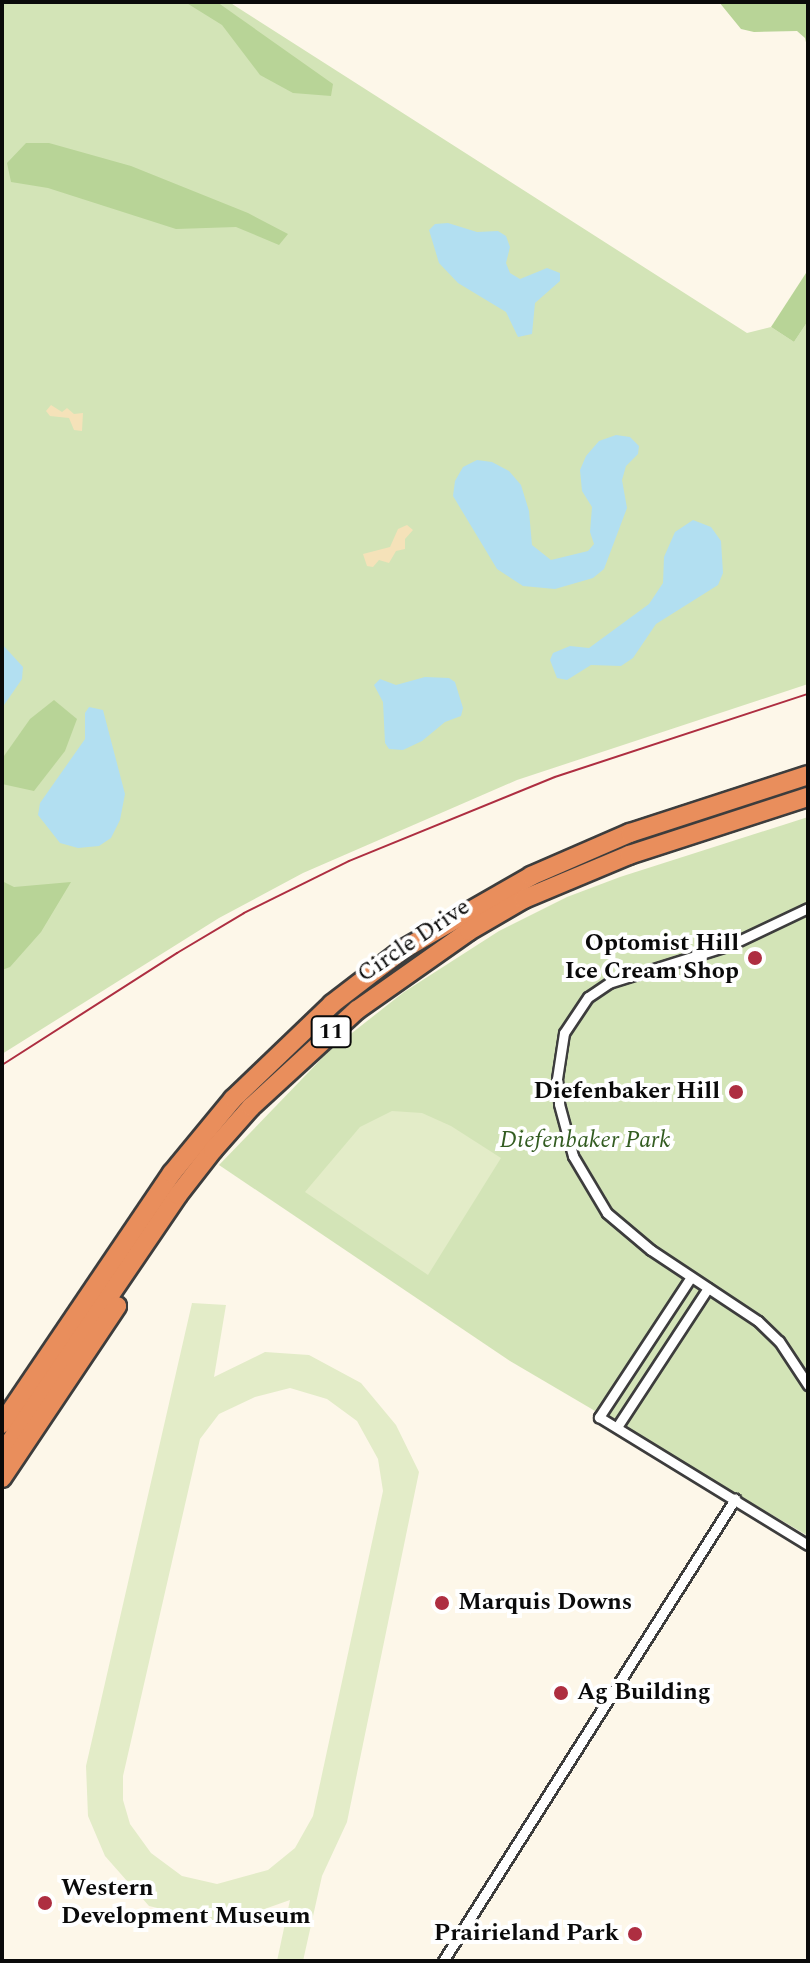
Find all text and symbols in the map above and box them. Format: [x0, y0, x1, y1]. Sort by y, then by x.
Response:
street label: Circle Drive [352, 893, 476, 989]
place label: Optomist Hill Ice Cream Shop [565, 930, 739, 986]
marker: Optomist Hill Ice Cream Shop [746, 949, 764, 967]
road number: 11 [309, 1014, 353, 1050]
place label: Diefenbaker Hill [533, 1078, 720, 1106]
marker: Diefenbaker Hill [727, 1083, 745, 1101]
park label: Diefenbaker Park [499, 1127, 671, 1155]
place label: Marquis Downs [458, 1589, 632, 1617]
marker: Marquis Downs [433, 1594, 451, 1612]
place label: Ag Building [577, 1679, 711, 1707]
marker: Ag Building [552, 1684, 570, 1702]
place label: Western Development Museum [61, 1875, 311, 1931]
marker: Western Development Museum [36, 1894, 54, 1912]
place label: Prairieland Park [434, 1920, 619, 1948]
marker: Prairieland Park [626, 1925, 644, 1943]

